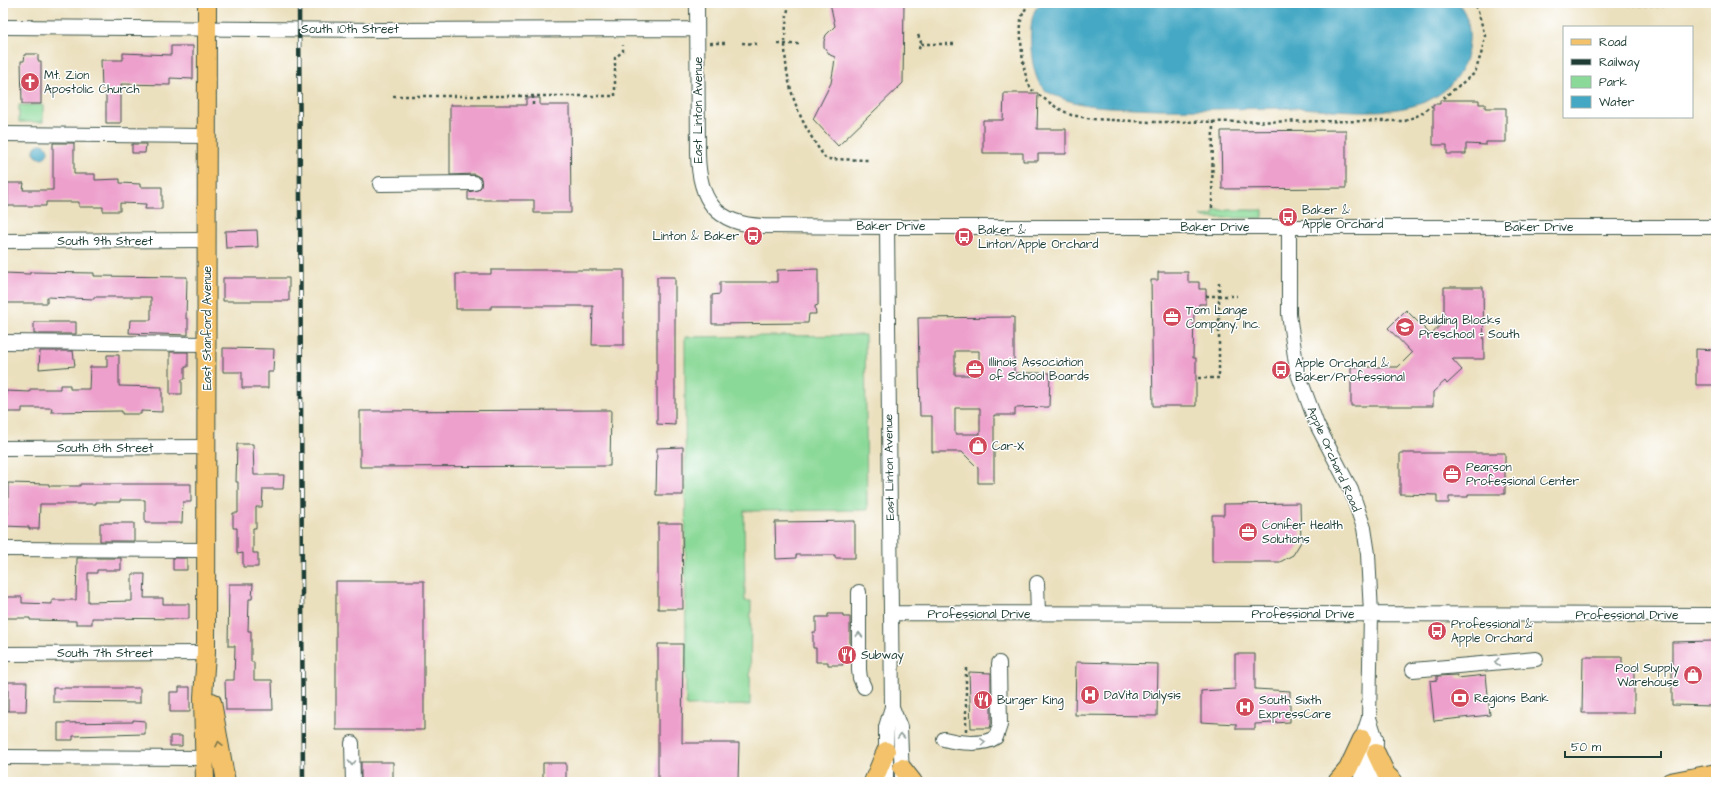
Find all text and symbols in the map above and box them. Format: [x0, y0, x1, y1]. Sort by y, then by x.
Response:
street label: South 10th Street [301, 21, 399, 38]
legend [1563, 26, 1693, 118]
text: Road [1599, 34, 1627, 51]
text: Railway [1599, 54, 1640, 72]
street label: East Linton Avenue [690, 56, 707, 163]
place label: Mt. Zion Apostolic Church [44, 67, 140, 98]
church icon: Mt. Zion Apostolic Church [19, 71, 41, 93]
text: Park [1599, 74, 1627, 91]
text: Water [1599, 94, 1635, 111]
place label: Baker & Apple Orchard [1302, 202, 1383, 233]
bus stop icon: Baker & Apple Orchard [1277, 206, 1299, 228]
street label: Baker Drive [857, 218, 926, 235]
street label: Baker Drive [1181, 219, 1250, 236]
street label: Baker Drive [1505, 219, 1574, 236]
place label: Baker & Linton/Apple Orchard [978, 222, 1099, 253]
bus stop icon: Linton & Baker [742, 225, 764, 247]
bus stop icon: Baker & Linton/Apple Orchard [953, 226, 975, 248]
place label: Linton & Baker [653, 228, 739, 245]
street label: South 9th Street [57, 233, 153, 250]
street label: East Stanford Avenue [199, 265, 216, 390]
place label: Tom Lange Company, Inc. [1186, 302, 1260, 334]
office icon: Tom Lange Company, Inc. [1161, 306, 1183, 328]
place label: Building Blocks Preschool - South [1419, 312, 1519, 343]
school or university icon: Building Blocks Preschool - South [1394, 316, 1416, 338]
place label: Illinois Association of School Boards [989, 354, 1089, 385]
place label: Apple Orchard & Baker/Professional [1295, 355, 1405, 386]
office icon: Illinois Association of School Boards [964, 358, 986, 380]
bus stop icon: Apple Orchard & Baker/Professional [1270, 359, 1292, 381]
street label: Apple Orchard Road [1303, 404, 1364, 515]
street label: East Linton Avenue [880, 413, 899, 520]
shop icon: Car-X [967, 435, 989, 457]
place label: Car-X [992, 438, 1024, 455]
street label: South 8th Street [57, 440, 153, 457]
place label: Pearson Professional Center [1466, 459, 1579, 490]
office icon: Pearson Professional Center [1441, 463, 1463, 485]
place label: Conifer Health Solutions [1262, 517, 1343, 548]
office icon: Conifer Health Solutions [1237, 521, 1259, 543]
street label: Professional Drive [928, 606, 1031, 623]
street label: Professional Drive [1252, 606, 1355, 623]
street label: Professional Drive [1576, 607, 1679, 624]
place label: Professional & Apple Orchard [1451, 616, 1533, 647]
bus stop icon: Professional & Apple Orchard [1426, 620, 1448, 642]
one-way arrow [855, 632, 863, 638]
restaurant icon: Subway [836, 644, 858, 666]
street label: South 7th Street [57, 645, 153, 662]
place label: Subway [861, 647, 904, 665]
one-way arrow [1494, 657, 1500, 666]
place label: Pool Supply Warehouse [1616, 660, 1680, 691]
shop icon: Pool Supply Warehouse [1682, 664, 1704, 686]
hospital icon: DaVita Dialysis [1079, 684, 1101, 706]
place label: DaVita Dialysis [1104, 687, 1181, 705]
bank icon: Regions Bank [1449, 687, 1471, 709]
restaurant icon: Burger King [972, 689, 994, 711]
place label: Regions Bank [1474, 690, 1549, 708]
place label: Burger King [997, 692, 1064, 710]
place label: South Sixth ExpressCare [1259, 692, 1332, 723]
hospital icon: South Sixth ExpressCare [1234, 696, 1256, 718]
one-way arrow [896, 733, 905, 739]
scale bar [1565, 733, 1661, 759]
one-way arrow [980, 737, 986, 746]
text: 50 m [1571, 739, 1602, 756]
one-way arrow [216, 740, 224, 747]
one-way arrow [348, 760, 356, 766]

